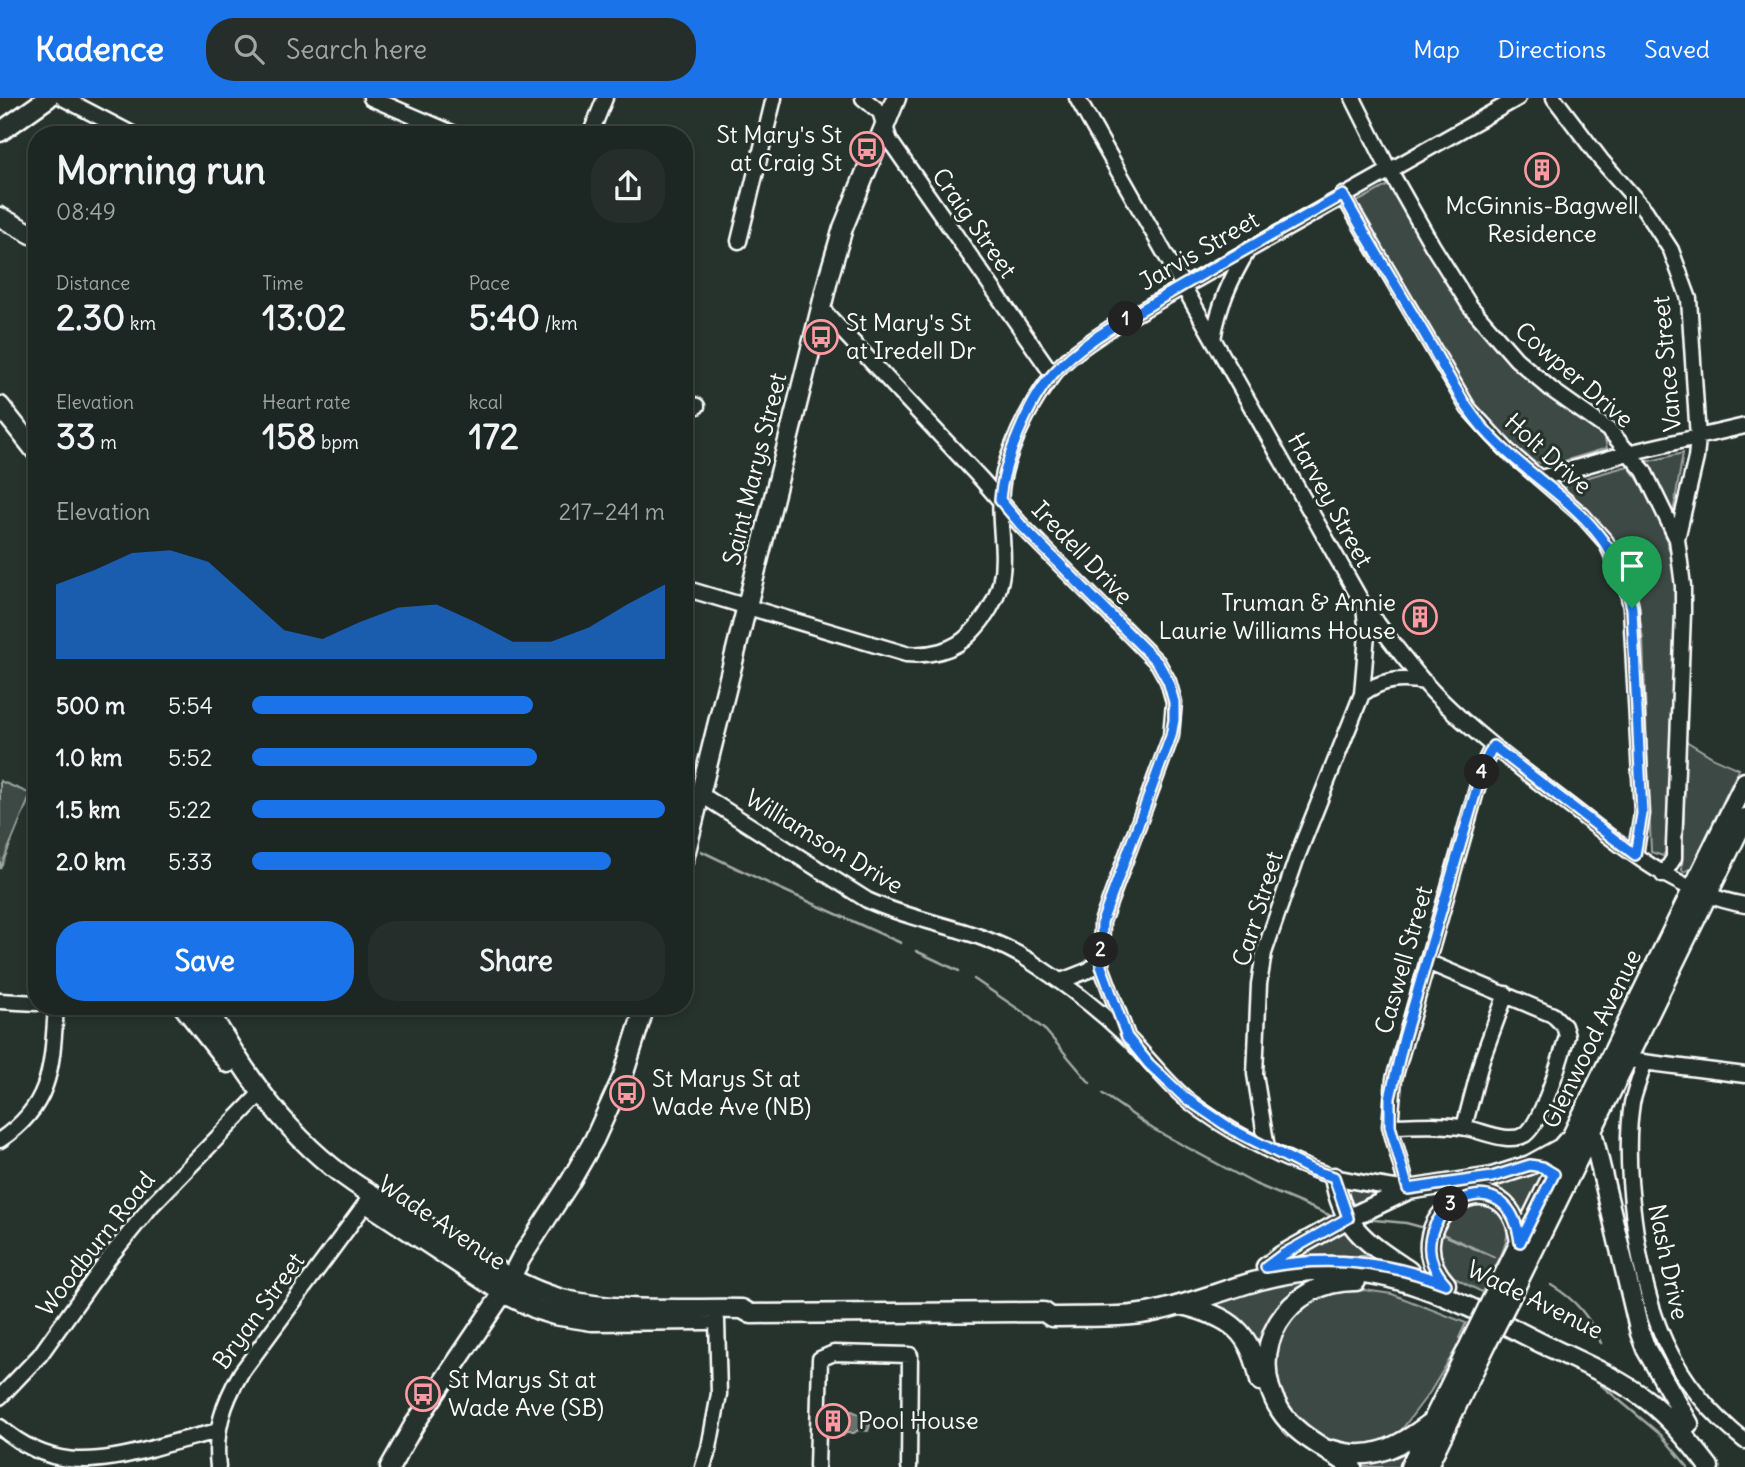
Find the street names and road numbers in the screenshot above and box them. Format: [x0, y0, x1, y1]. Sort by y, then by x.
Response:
street label: Craig Street [926, 162, 1024, 283]
street label: Jarvis Street [1133, 204, 1264, 296]
street label: Vance Street [1645, 295, 1687, 433]
street label: Cowper Drive [1509, 315, 1640, 434]
street label: Saint Marys Street [716, 370, 792, 568]
street label: Holt Drive [1499, 406, 1598, 500]
street label: Harvey Street [1282, 427, 1380, 572]
street label: Iredell Drive [1026, 494, 1140, 610]
street label: Williamson Drive [740, 782, 909, 900]
street label: Carr Street [1225, 848, 1289, 970]
street label: Caswell Street [1368, 882, 1438, 1037]
street label: Glenwood Avenue [1535, 944, 1647, 1133]
street label: Woodburn Road [30, 1165, 161, 1322]
street label: Wade Avenue [373, 1168, 512, 1276]
street label: Nash Drive [1642, 1201, 1696, 1322]
street label: Bryan Street [206, 1246, 310, 1374]
street label: Wade Avenue [1462, 1253, 1608, 1345]

